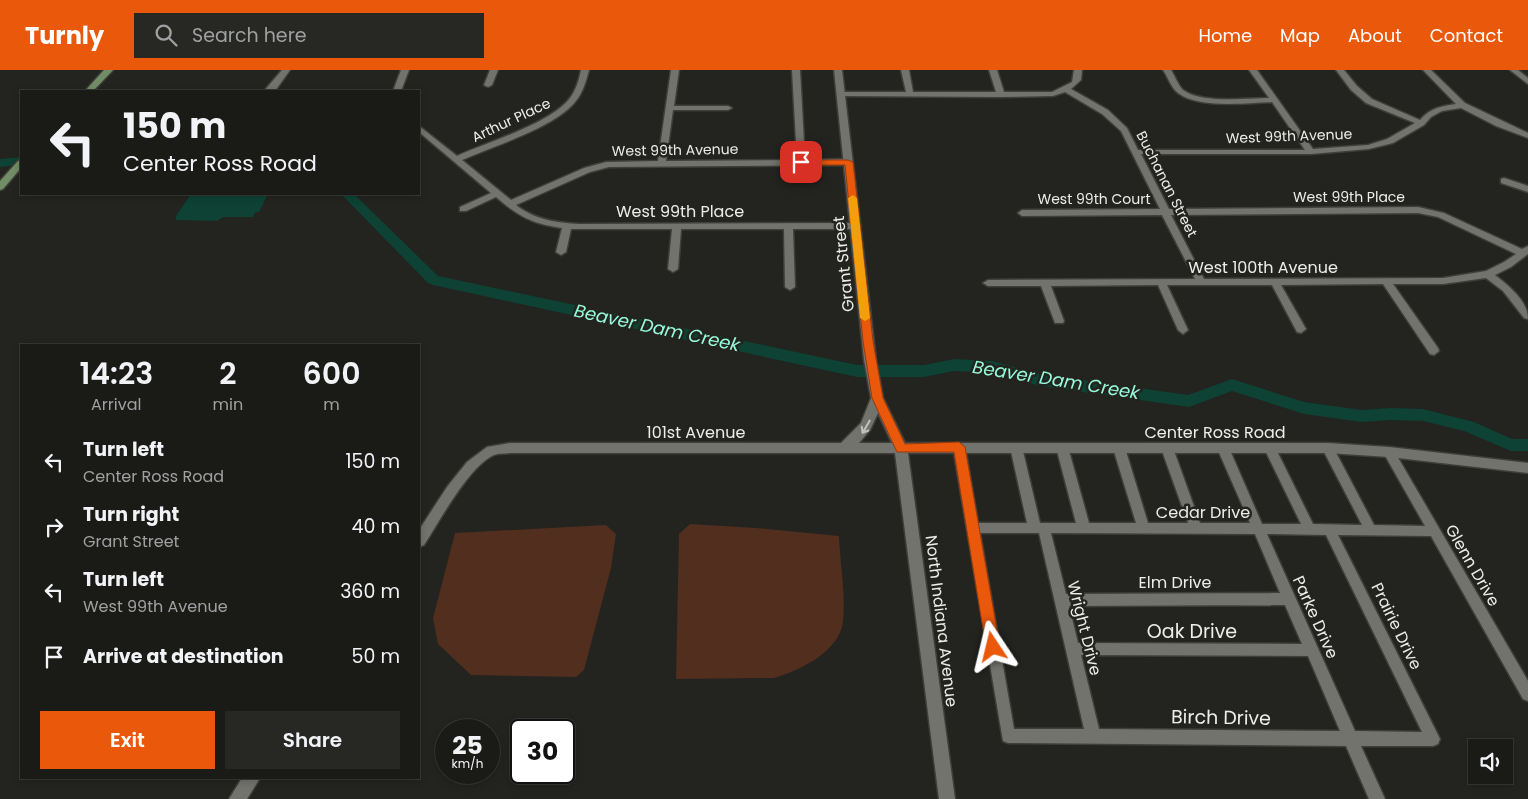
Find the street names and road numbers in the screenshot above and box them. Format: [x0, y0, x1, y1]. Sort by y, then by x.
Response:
street label: Arthur Place [468, 93, 554, 147]
street label: West 99th Avenue [1225, 124, 1353, 148]
street label: Buchanan Street [1132, 128, 1202, 240]
street label: West 99th Avenue [612, 139, 739, 161]
street label: West 99th Place [1293, 187, 1405, 207]
street label: West 99th Court [1038, 189, 1150, 209]
street label: West 99th Place [616, 200, 744, 223]
street label: Grant Street [827, 215, 860, 313]
street label: West 100th Avenue [1188, 256, 1338, 279]
street label: 101st Avenue [647, 421, 745, 444]
street label: Center Ross Road [1144, 421, 1286, 444]
street label: Cedar Drive [1156, 501, 1250, 524]
street label: Glenn Drive [1440, 520, 1505, 611]
street label: North Indiana Avenue [920, 534, 963, 708]
street label: Elm Drive [1138, 571, 1212, 594]
street label: Parke Drive [1287, 572, 1344, 662]
street label: Wright Drive [1062, 578, 1107, 678]
street label: Prairie Drive [1366, 579, 1428, 674]
street label: Oak Drive [1147, 618, 1237, 645]
street label: Birch Drive [1171, 703, 1271, 732]

